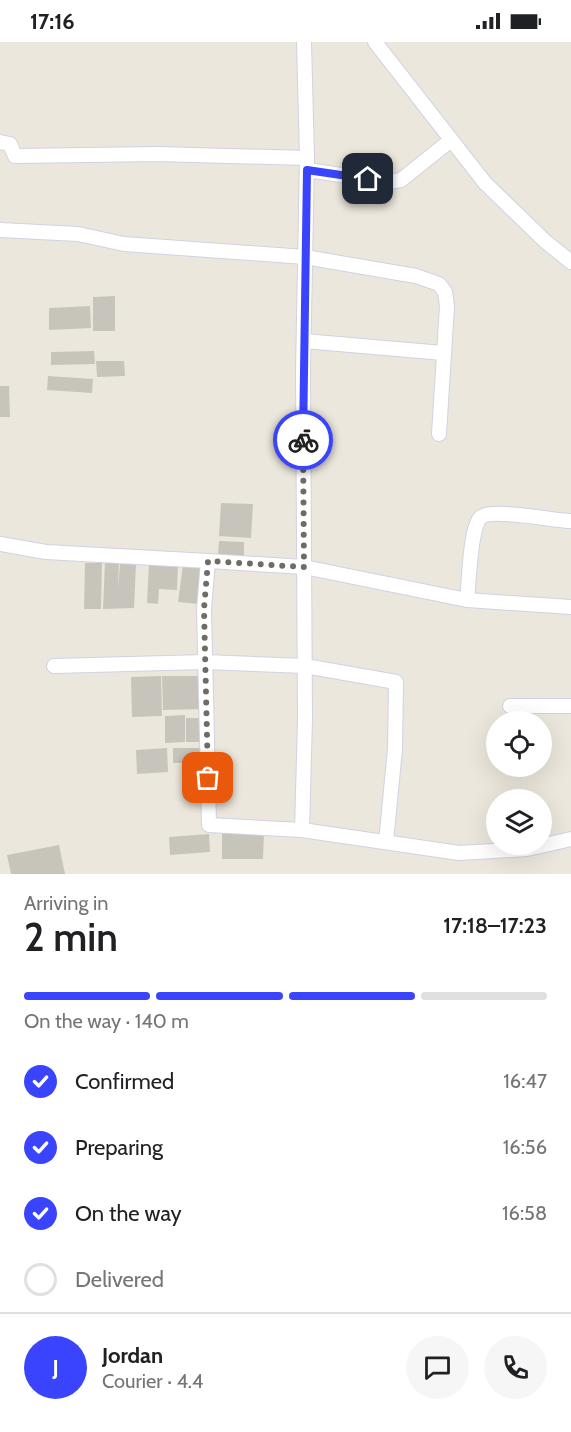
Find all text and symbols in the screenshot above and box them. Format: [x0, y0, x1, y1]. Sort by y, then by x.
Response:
text: 17:16 [30, 8, 75, 35]
pin [342, 153, 393, 204]
icon: home [351, 162, 384, 195]
courier [273, 410, 333, 470]
icon: bike [287, 424, 320, 457]
map controls [486, 711, 552, 855]
button: locate [486, 711, 552, 777]
pin [182, 752, 233, 803]
icon: bag [191, 761, 224, 794]
button: layers [486, 789, 552, 855]
text: Arriving in [24, 891, 108, 915]
text: 17:18–17:23 [443, 912, 547, 939]
text: 2 min [24, 913, 118, 961]
text: On the way · 140 m [24, 1009, 189, 1033]
icon: check [24, 1065, 57, 1098]
text: Confirmed [75, 1068, 174, 1095]
text: 16:47 [503, 1069, 547, 1093]
icon: check [24, 1131, 57, 1164]
text: Preparing [75, 1134, 163, 1161]
text: 16:56 [503, 1135, 547, 1159]
icon: check [24, 1197, 57, 1230]
text: On the way [75, 1200, 182, 1227]
text: 16:58 [502, 1201, 547, 1225]
text: Delivered [75, 1266, 164, 1293]
button: chat [406, 1336, 469, 1399]
button: phone [484, 1336, 547, 1399]
text: Jordan [102, 1342, 163, 1369]
text: J [52, 1354, 59, 1381]
text: Courier · 4.4 [102, 1369, 203, 1393]

